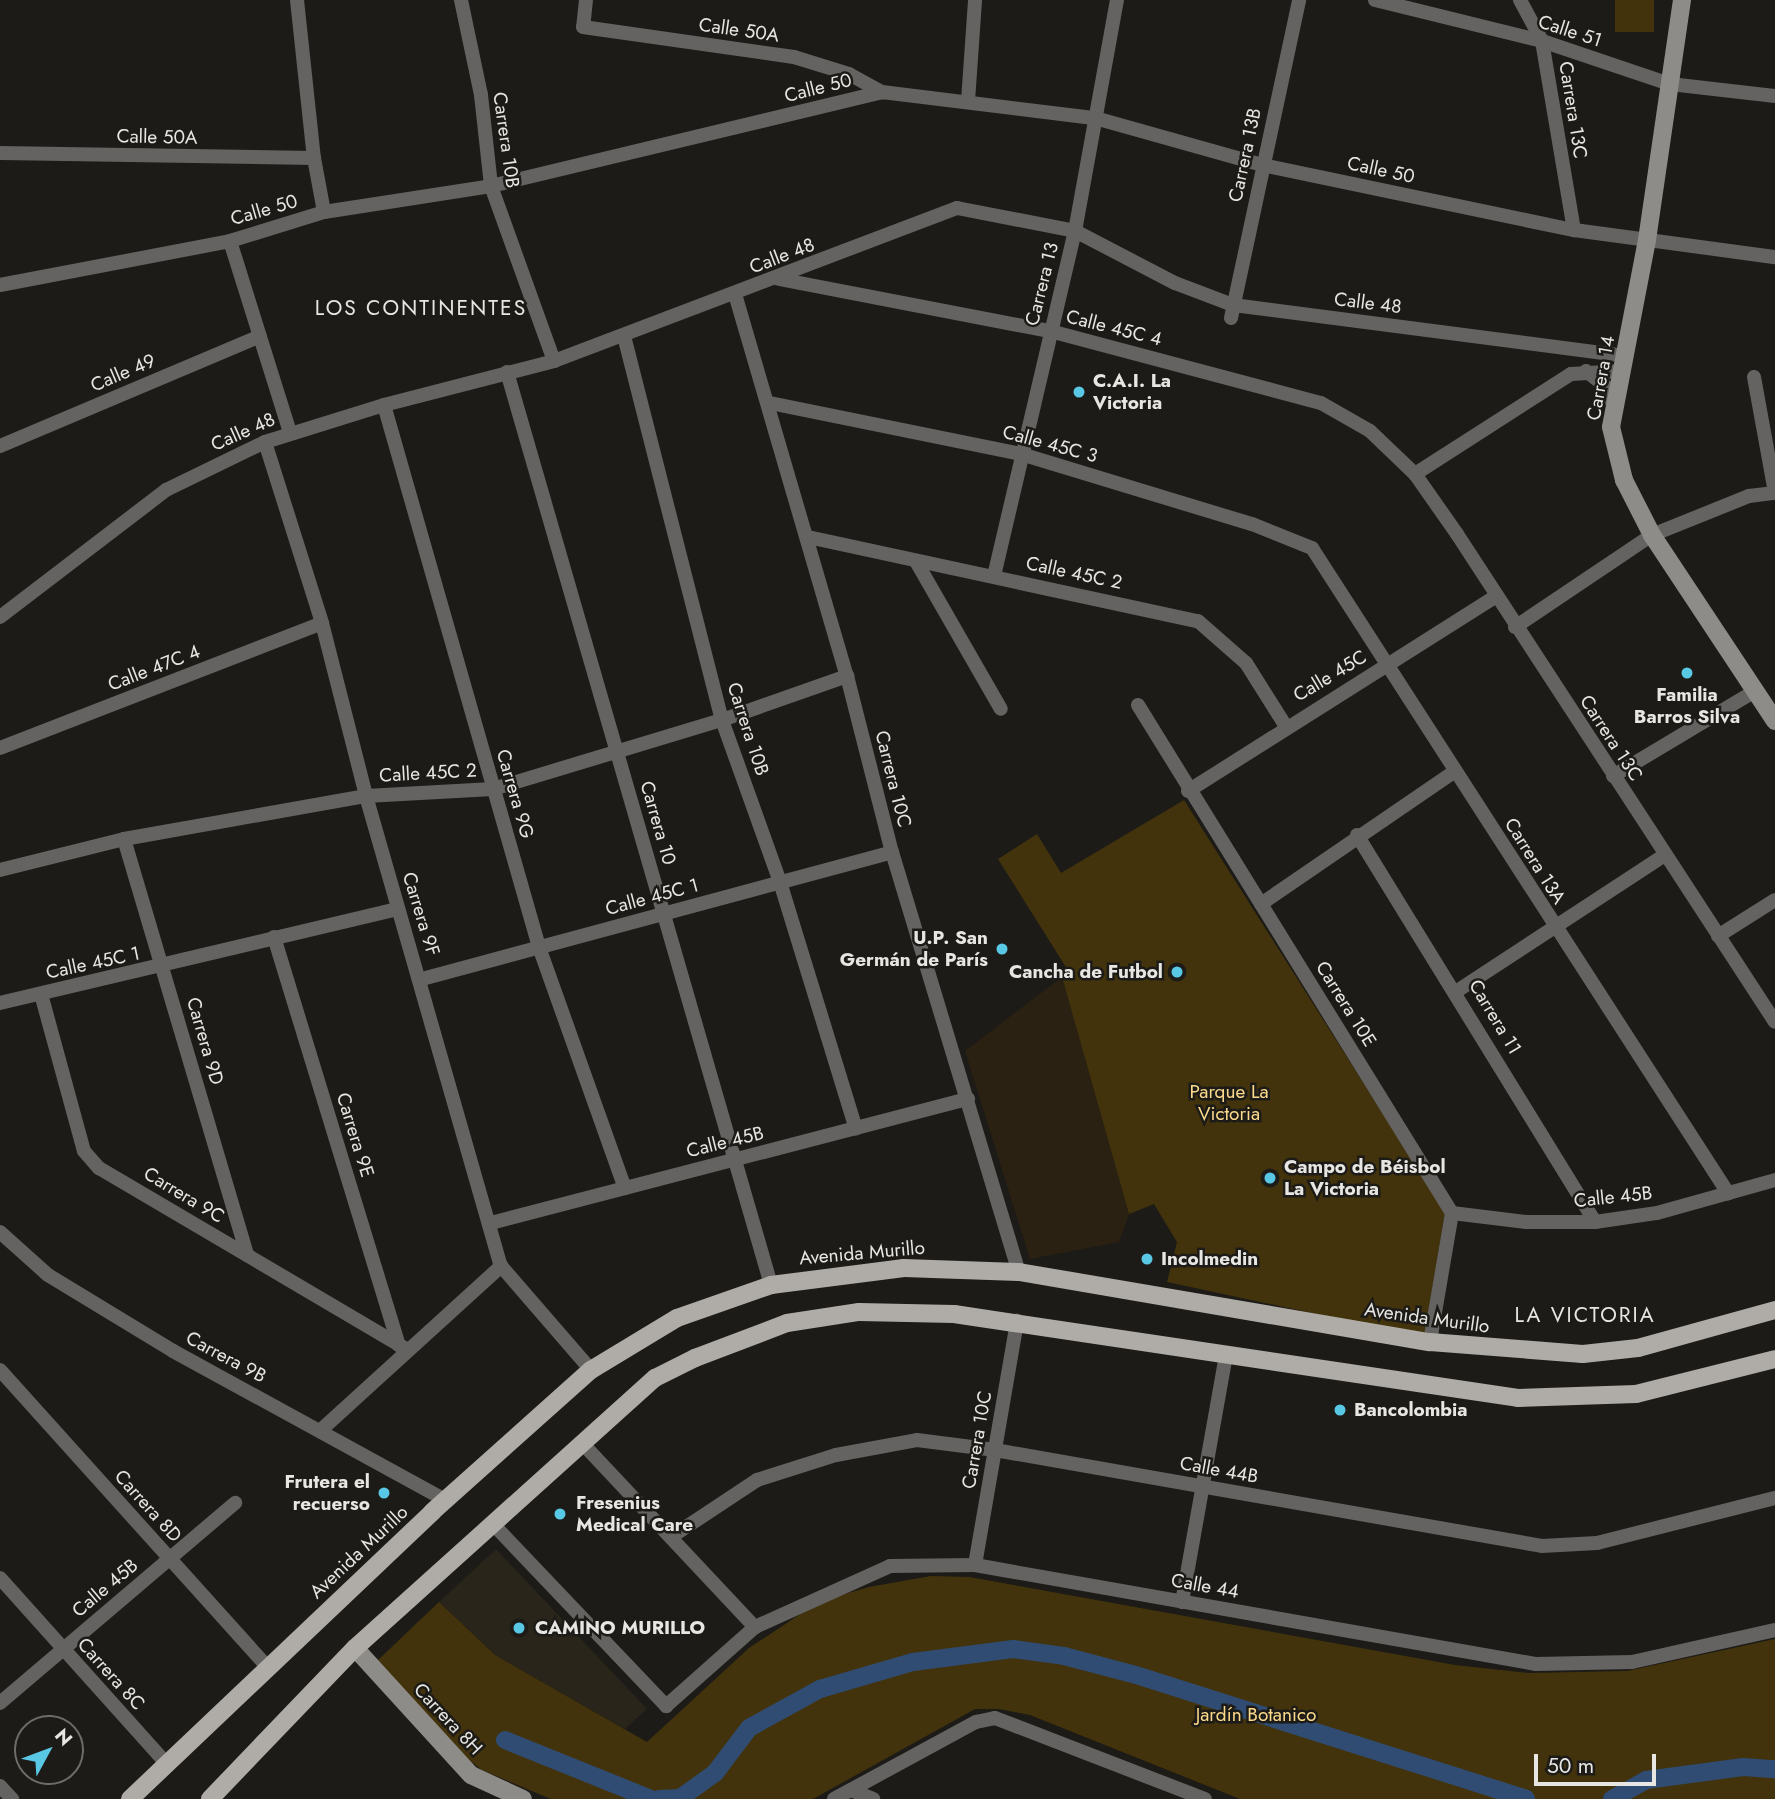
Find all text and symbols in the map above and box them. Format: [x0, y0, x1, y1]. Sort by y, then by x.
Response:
street label: Calle 51 [1535, 10, 1605, 52]
street label: Calle 50A [697, 13, 781, 47]
street label: Carrera 13C [1554, 60, 1592, 160]
street label: Calle 50 [782, 69, 854, 107]
street label: Carrera 10B [488, 91, 524, 189]
street label: Carrera 13B [1224, 106, 1266, 204]
street label: Calle 50A [116, 125, 198, 149]
street label: Calle 50 [1345, 152, 1417, 188]
street label: Calle 50 [228, 190, 300, 230]
street label: Calle 48 [746, 233, 818, 279]
street label: Carrera 13 [1021, 240, 1063, 328]
street label: Calle 48 [1333, 288, 1403, 318]
district label: LOS CONTINENTES [317, 295, 525, 321]
street label: Calle 45C 4 [1064, 305, 1164, 351]
street label: Carrera 14 [1582, 334, 1620, 422]
street label: Calle 49 [87, 349, 159, 397]
place label: C.A.I. La Victoria [1093, 370, 1171, 414]
marker: C.A.I. La Victoria [1071, 384, 1087, 400]
street label: Calle 48 [207, 408, 279, 456]
street label: Calle 45C 3 [1000, 420, 1100, 468]
street label: Calle 45C 2 [1024, 552, 1124, 594]
street label: Calle 47C 4 [105, 640, 203, 696]
street label: Calle 45C [1289, 645, 1371, 707]
marker: Familia Barros Silva [1679, 665, 1695, 681]
street label: Carrera 10B [722, 680, 774, 778]
place label: Familia Barros Silva [1634, 684, 1740, 728]
street label: Carrera 13C [1575, 691, 1647, 785]
street label: Carrera 10C [870, 728, 916, 830]
street label: Carrera 9G [491, 747, 539, 841]
street label: Calle 45C 2 [379, 759, 477, 787]
street label: Carrera 10 [635, 779, 681, 867]
street label: Carrera 13A [1500, 814, 1570, 908]
street label: Carrera 9F [397, 869, 445, 959]
street label: Calle 45C 1 [603, 874, 701, 920]
place label: U.P. San Germán de París [840, 927, 988, 971]
marker: U.P. San Germán de París [994, 941, 1010, 957]
street label: Calle 45C 1 [44, 942, 142, 984]
street label: Carrera 10E [1311, 957, 1381, 1051]
place label: Cancha de Futbol [1009, 961, 1163, 983]
marker: Cancha de Futbol [1169, 964, 1185, 980]
street label: Carrera 11 [1464, 975, 1526, 1059]
street label: Carrera 9D [182, 995, 228, 1087]
park label: Parque La Victoria [1189, 1081, 1269, 1125]
street label: Carrera 9E [331, 1090, 379, 1180]
street label: Calle 45B [684, 1121, 766, 1163]
place label: Campo de Béisbol La Victoria [1284, 1156, 1446, 1200]
street label: Carrera 9C [140, 1162, 228, 1228]
marker: Campo de Béisbol La Victoria [1262, 1170, 1278, 1186]
street label: Calle 45B [1573, 1182, 1653, 1212]
street label: Avenida Murillo [798, 1236, 926, 1270]
place label: Incolmedin [1161, 1248, 1258, 1270]
marker: Incolmedin [1139, 1251, 1155, 1267]
street label: Avenida Murillo [1363, 1298, 1491, 1338]
district label: LA VICTORIA [1516, 1302, 1654, 1328]
street label: Carrera 9B [182, 1326, 270, 1388]
street label: Carrera 10C [957, 1389, 997, 1491]
place label: Bancolombia [1354, 1399, 1468, 1421]
marker: Bancolombia [1332, 1402, 1348, 1418]
street label: Calle 44B [1178, 1452, 1260, 1488]
street label: Carrera 8D [110, 1465, 186, 1547]
place label: Frutera el recuerso [284, 1471, 370, 1515]
marker: Frutera el recuerso [376, 1485, 392, 1501]
place label: Fresenius Medical Care [576, 1492, 693, 1536]
street label: Avenida Murillo [305, 1501, 413, 1603]
marker: Fresenius Medical Care [550, 1504, 570, 1524]
street label: Calle 45B [68, 1554, 142, 1622]
street label: Calle 44 [1169, 1569, 1241, 1603]
place label: CAMINO MURILLO [535, 1617, 705, 1639]
marker: CAMINO MURILLO [509, 1618, 529, 1638]
street label: Carrera 8C [73, 1633, 149, 1715]
street label: Carrera 8H [409, 1678, 487, 1760]
park label: Jardín Botanico [1196, 1704, 1316, 1726]
north arrow [14, 1715, 84, 1785]
text: N [49, 1723, 79, 1752]
scale bar [1537, 1740, 1660, 1784]
text: 50 m [1547, 1751, 1594, 1781]

